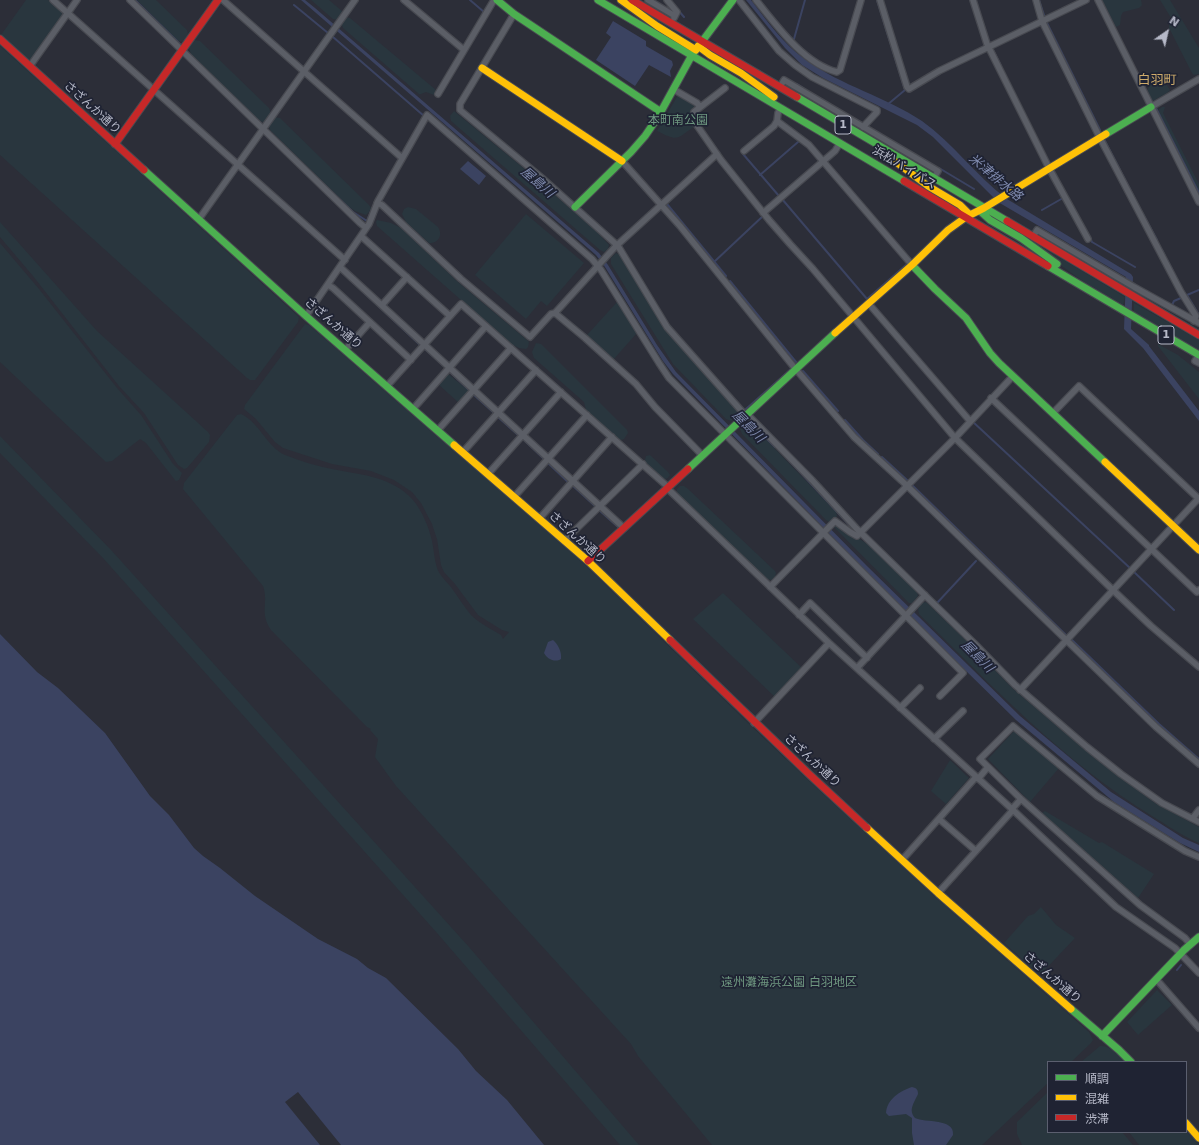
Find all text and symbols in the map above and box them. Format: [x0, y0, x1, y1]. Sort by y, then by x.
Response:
north arrow [1147, 12, 1187, 52]
text: N [1167, 14, 1181, 30]
district label: 白羽町 [1138, 73, 1176, 89]
street label: さざんか通り [60, 79, 124, 137]
park label: 本町南公園 [648, 114, 708, 128]
road number: 1 [835, 116, 851, 134]
street label: 浜松バイパス [869, 143, 939, 193]
water label: 米津排水路 [965, 151, 1025, 205]
water label: 屋島川 [517, 164, 557, 202]
street label: さざんか通り [301, 295, 365, 353]
road number: 1 [1158, 326, 1174, 344]
water label: 屋島川 [729, 408, 767, 446]
street label: さざんか通り [545, 509, 609, 567]
water label: 屋島川 [958, 638, 996, 676]
street label: さざんか通り [781, 731, 843, 791]
street label: さざんか通り [1020, 949, 1084, 1007]
park label: 遠州灘海浜公園 白羽地区 [721, 976, 857, 990]
legend [1047, 1061, 1187, 1133]
text: 順調 [1085, 1072, 1109, 1086]
text: 混雑 [1085, 1092, 1109, 1106]
text: 渋滞 [1085, 1112, 1109, 1126]

